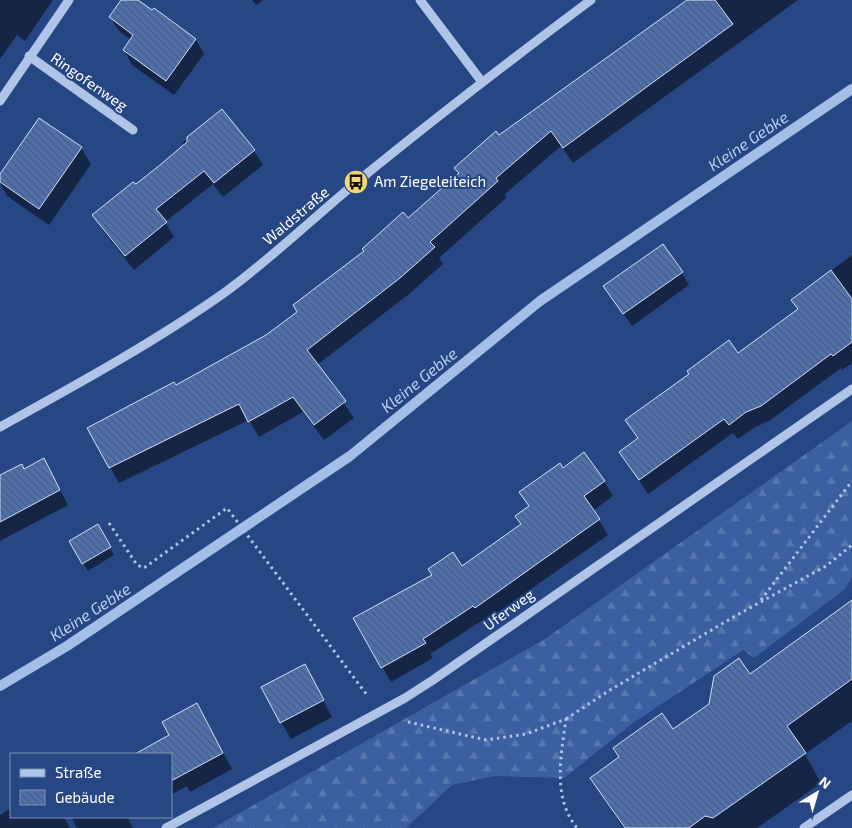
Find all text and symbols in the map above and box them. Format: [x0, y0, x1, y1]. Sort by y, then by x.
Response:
street label: Ringofenweg [48, 48, 132, 115]
water label: Kleine Gebke [704, 107, 792, 174]
bus stop icon: Am Ziegeleiteich [343, 169, 369, 195]
place label: Am Ziegeleiteich [374, 172, 486, 190]
street label: Waldstraße [259, 182, 332, 248]
water label: Kleine Gebke [377, 343, 461, 416]
water label: Kleine Gebke [46, 578, 134, 645]
street label: Uferweg [480, 584, 538, 634]
legend [10, 753, 172, 818]
text: Straße [55, 763, 101, 781]
north arrow [792, 768, 842, 818]
text: N [816, 773, 835, 792]
text: Gebäude [55, 788, 114, 806]

